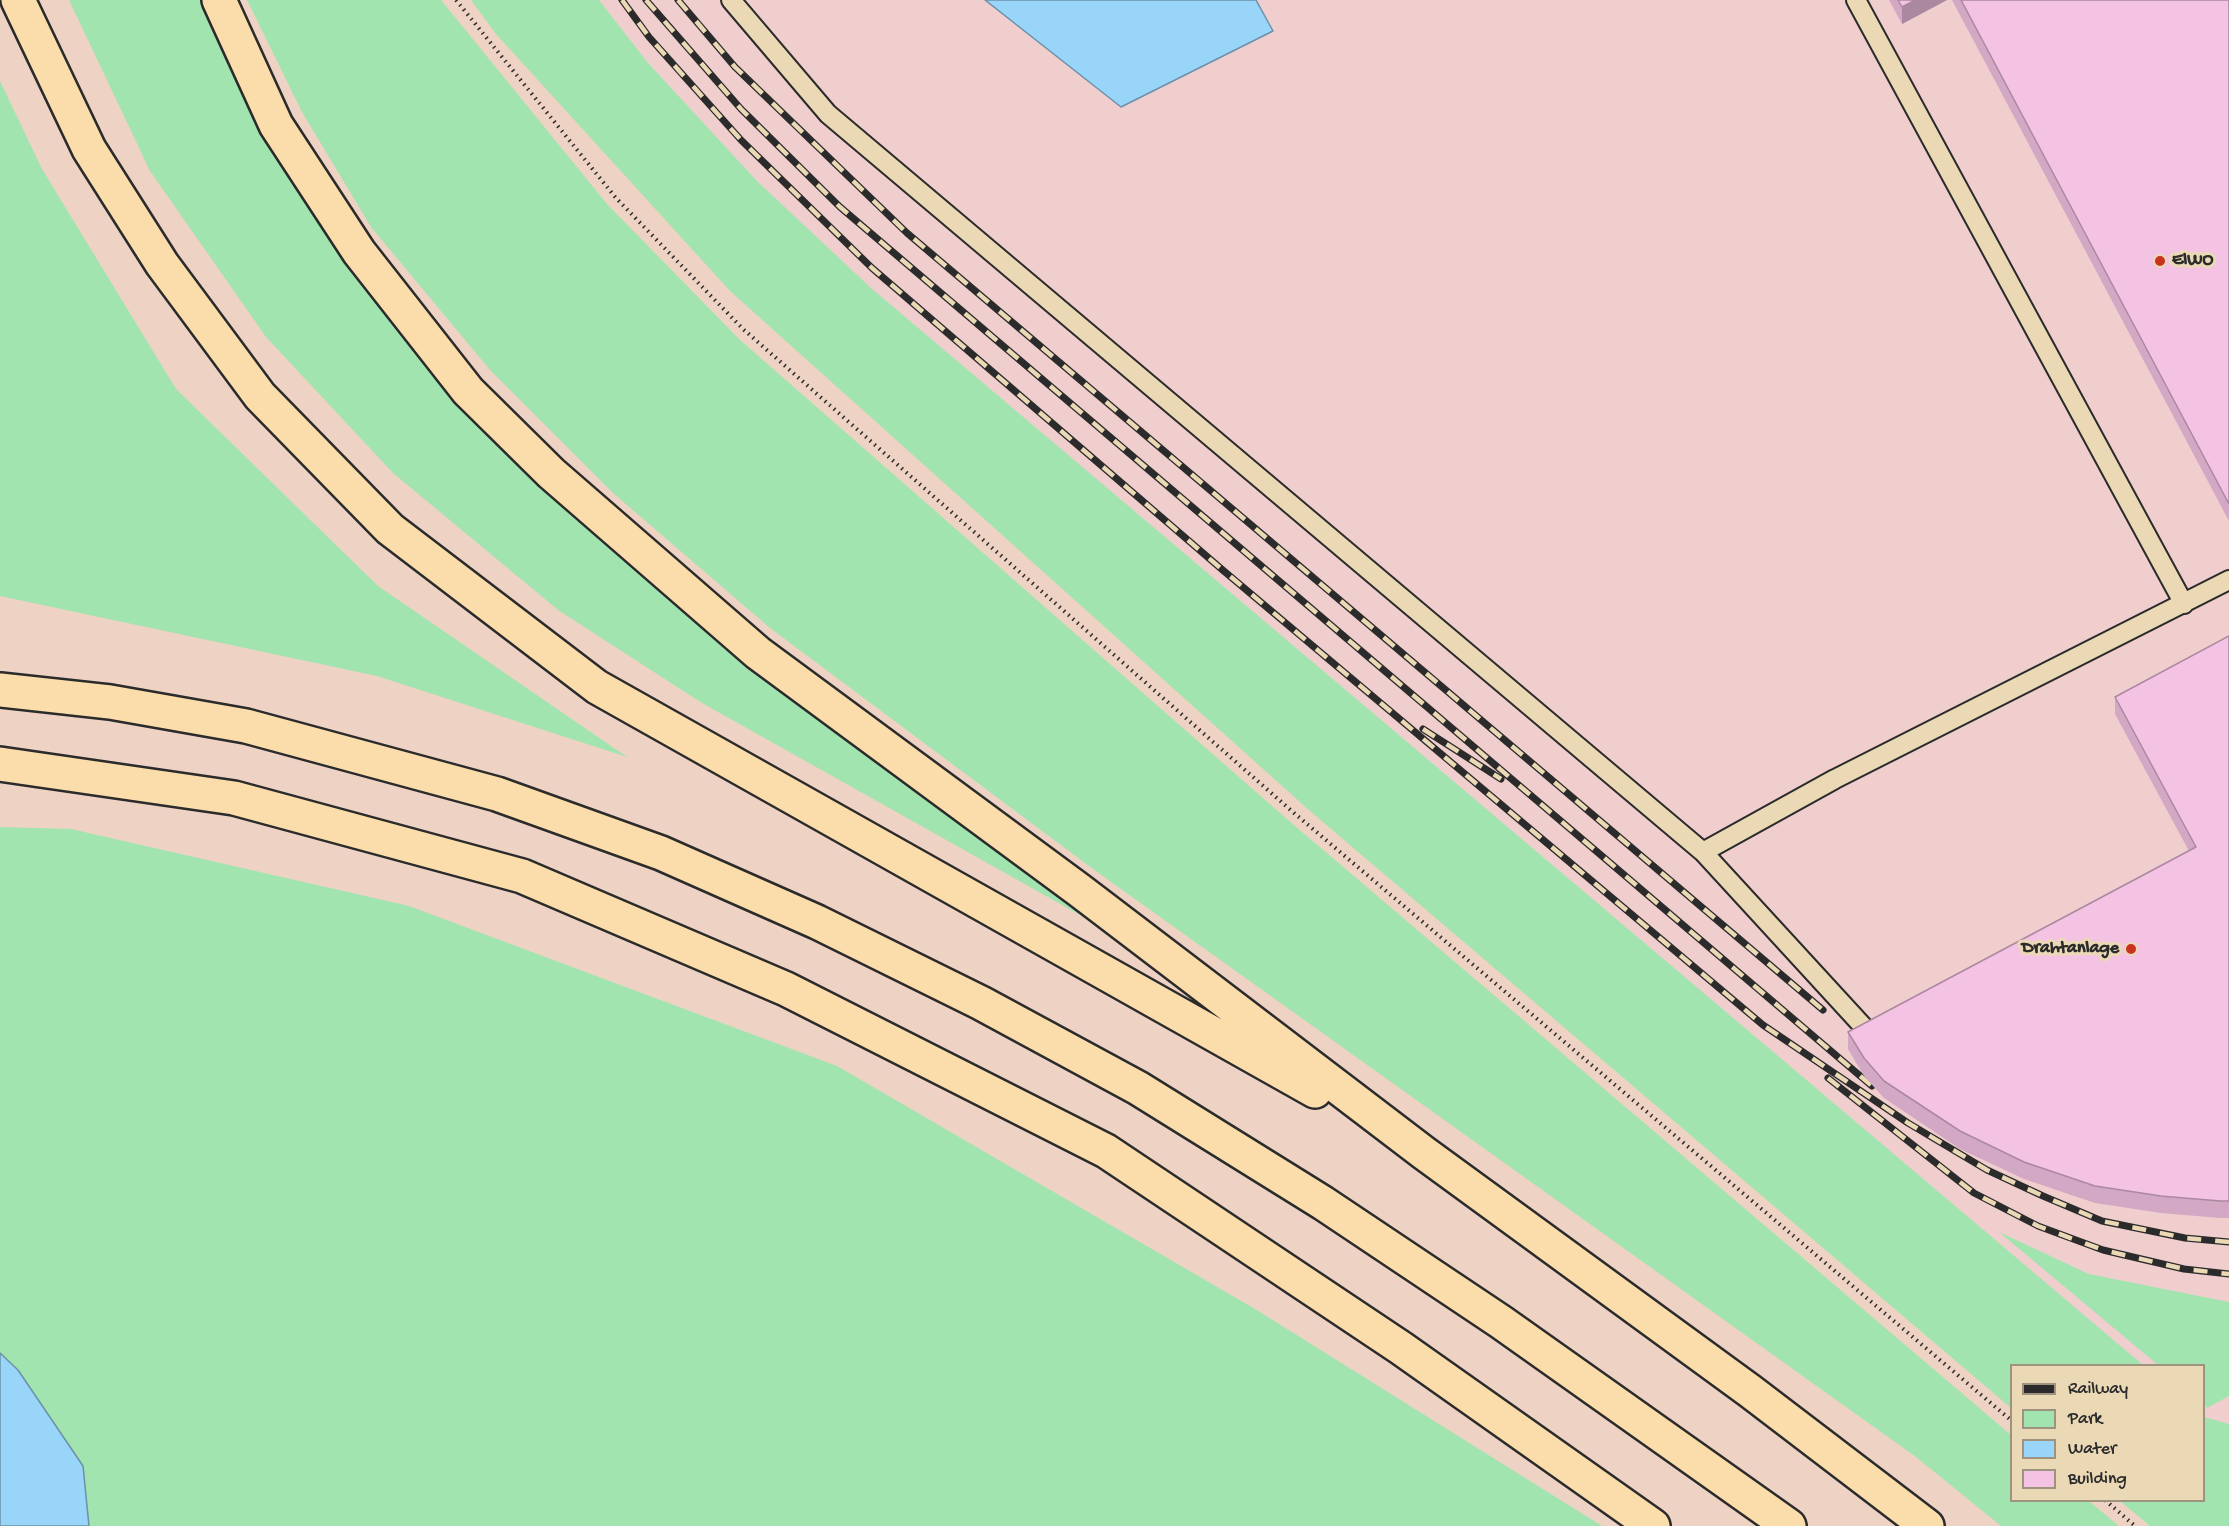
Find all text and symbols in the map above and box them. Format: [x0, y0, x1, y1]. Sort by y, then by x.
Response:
place label: ElWO [2172, 250, 2213, 272]
marker: ElWO [2153, 254, 2167, 268]
place label: Drahtanlage [2022, 938, 2119, 960]
marker: Drahtanlage [2124, 942, 2138, 956]
legend [2010, 1364, 2205, 1502]
text: Railway [2068, 1379, 2128, 1400]
text: Park [2068, 1409, 2102, 1430]
text: Water [2068, 1439, 2116, 1460]
text: Building [2068, 1469, 2127, 1490]

